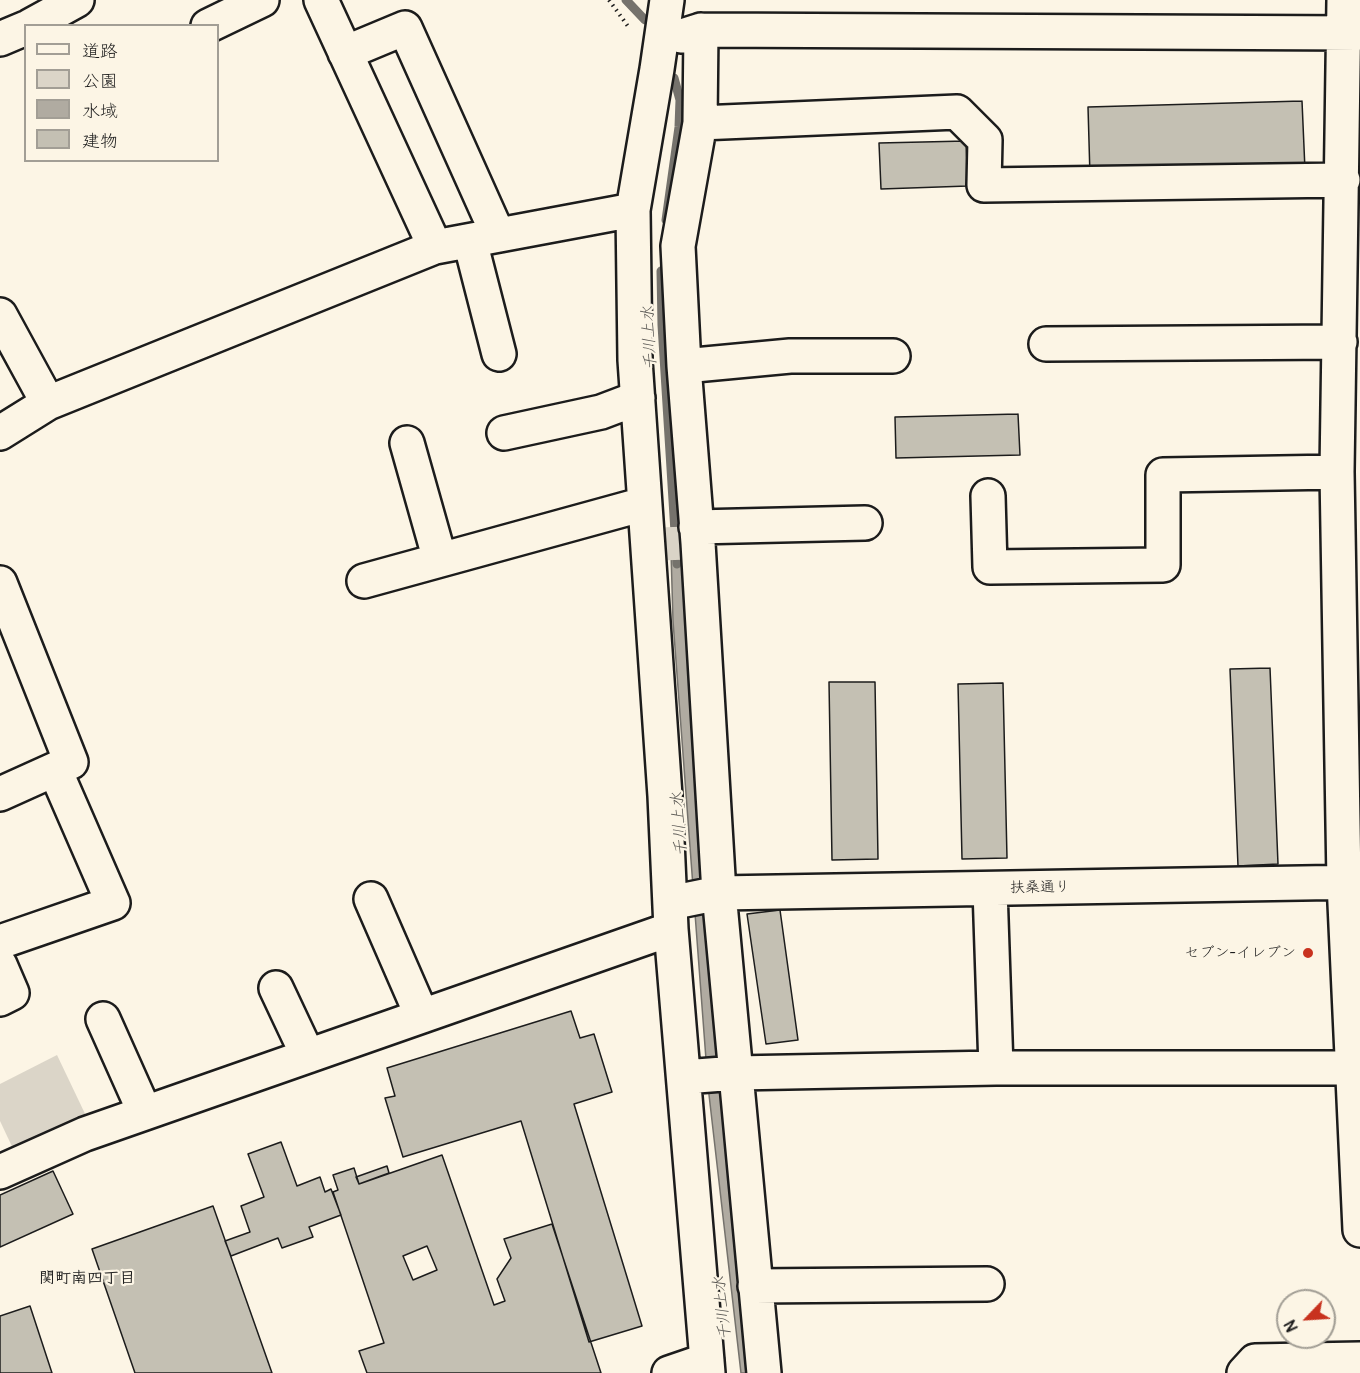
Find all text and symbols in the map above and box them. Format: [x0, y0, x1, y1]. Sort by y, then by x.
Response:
legend [24, 24, 219, 162]
text: 道路 [82, 40, 118, 63]
text: 公園 [82, 70, 118, 93]
text: 水域 [82, 100, 118, 123]
text: 建物 [82, 130, 118, 153]
water label: 千川上水 [639, 306, 661, 370]
water label: 千川上水 [668, 791, 692, 857]
street label: 扶桑通り [1010, 878, 1070, 898]
place label: セブン-イレブン [1185, 944, 1296, 962]
marker: セブン-イレブン [1301, 946, 1315, 960]
district label: 関町南四丁目 [39, 1269, 135, 1289]
water label: 千川上水 [710, 1275, 736, 1341]
north arrow [1276, 1289, 1336, 1349]
text: N [1280, 1317, 1303, 1335]

